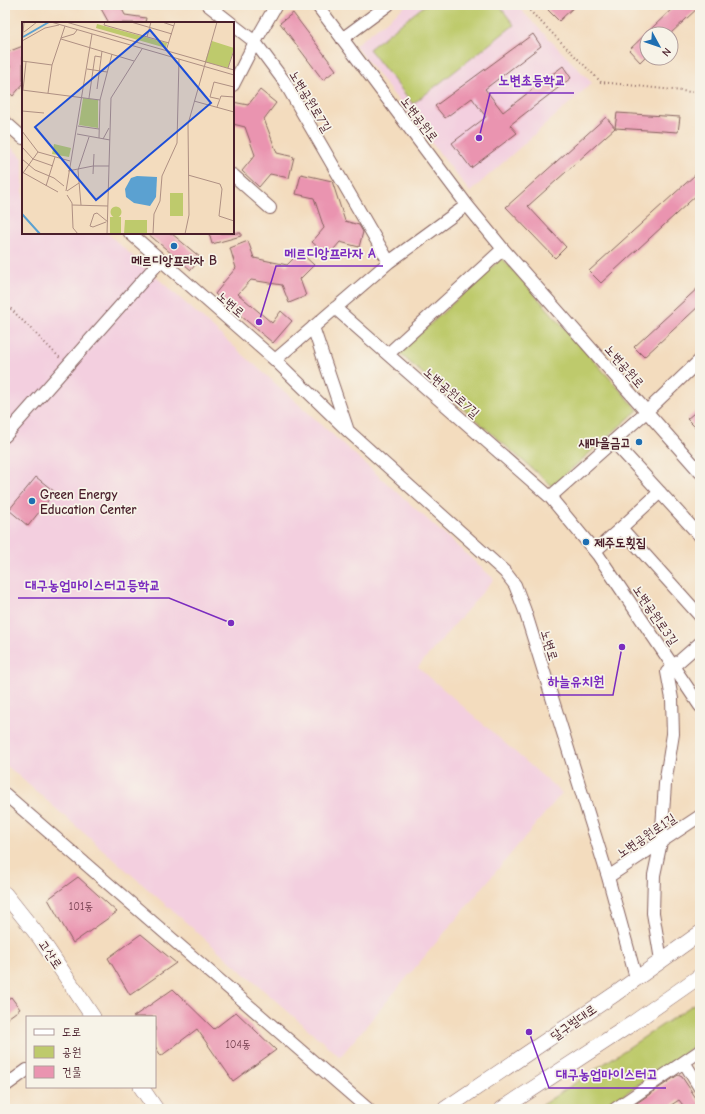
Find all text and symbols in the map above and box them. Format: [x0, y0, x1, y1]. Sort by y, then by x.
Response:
inset map [22, 22, 234, 234]
north arrow [639, 26, 679, 66]
text: N [659, 45, 674, 59]
callout: 노변초등학교 [490, 67, 574, 93]
street label: 노변공원로7길 [286, 68, 335, 135]
text: 노변초등학교 [498, 72, 566, 89]
street label: 노변공원로 [398, 94, 441, 145]
callout: 메르디앙프라자 A [276, 240, 383, 266]
marker: 메르디앙프라자 B [169, 241, 179, 251]
text: 메르디앙프라자 A [284, 245, 376, 262]
place label: 메르디앙프라자 B [131, 253, 217, 268]
street label: 노변로 [214, 288, 247, 320]
street label: 노변공원로 [602, 342, 647, 391]
street label: 노변공원로7길 [421, 364, 483, 421]
place label: 새마을금고 [578, 435, 631, 450]
marker: 새마을금고 [634, 437, 644, 447]
place label: Green Energy Education Center [40, 487, 137, 517]
marker: Green Energy Education Center [27, 496, 37, 506]
place label: 제주도횟집 [594, 535, 646, 550]
marker: 제주도횟집 [581, 537, 591, 547]
callout: 대구농업마이스터고등학교 [18, 572, 169, 598]
text: 대구농업마이스터고등학교 [24, 577, 161, 594]
street label: 노변공원로3길 [630, 582, 681, 648]
street label: 노변로 [538, 628, 561, 662]
callout: 하늘유치원 [540, 669, 613, 695]
text: 하늘유치원 [548, 673, 604, 690]
street label: 노변공원로1길 [614, 810, 679, 861]
house number: 101동 [69, 900, 93, 913]
street label: 고산로 [36, 937, 66, 971]
street label: 달구벌대로 [548, 1001, 599, 1044]
legend [26, 1016, 156, 1088]
text: 도로 [62, 1025, 81, 1039]
house number: 104동 [225, 1038, 251, 1051]
text: 공원 [62, 1045, 81, 1059]
callout: 대구농업마이스터고 [549, 1062, 666, 1088]
text: 건물 [62, 1065, 82, 1079]
text: 대구농업마이스터고 [555, 1066, 658, 1083]

